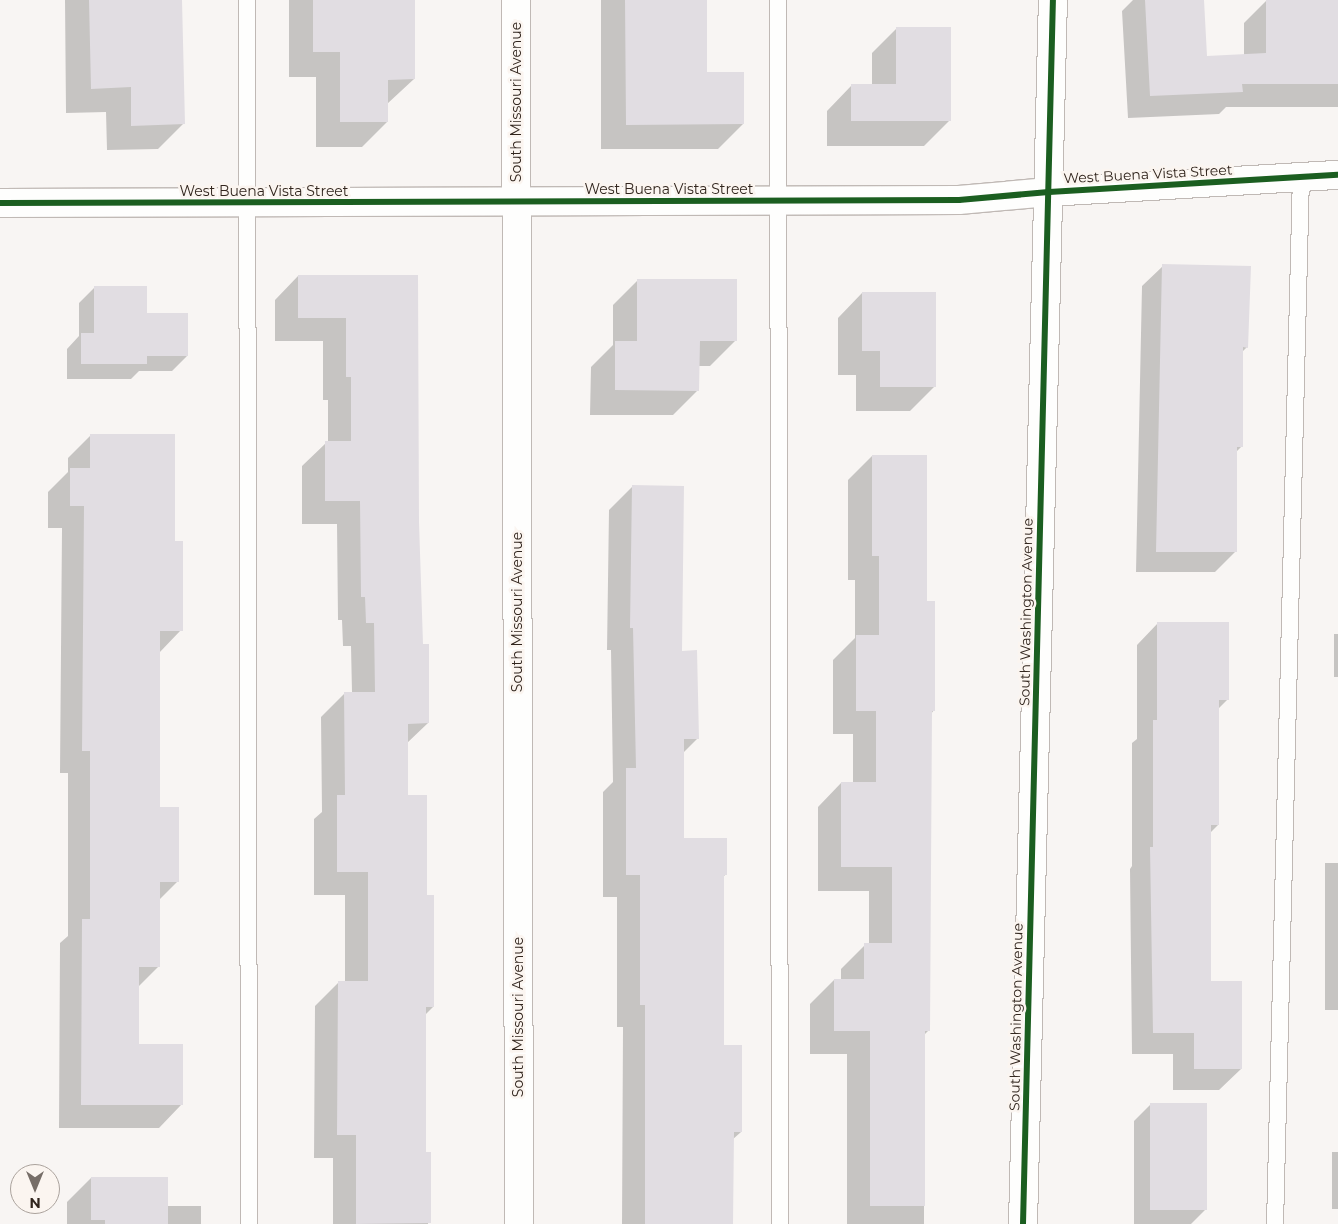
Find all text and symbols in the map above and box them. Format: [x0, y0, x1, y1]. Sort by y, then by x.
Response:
street label: South Missouri Avenue [508, 22, 524, 182]
street label: West Buena Vista Street [1063, 161, 1233, 187]
street label: West Buena Vista Street [584, 181, 754, 197]
street label: West Buena Vista Street [179, 183, 349, 199]
street label: South Washington Avenue [1016, 518, 1036, 706]
street label: South Missouri Avenue [509, 532, 525, 692]
street label: South Washington Avenue [1006, 923, 1026, 1111]
street label: South Missouri Avenue [510, 937, 526, 1097]
north arrow [10, 1164, 60, 1214]
text: N [29, 1194, 41, 1212]

